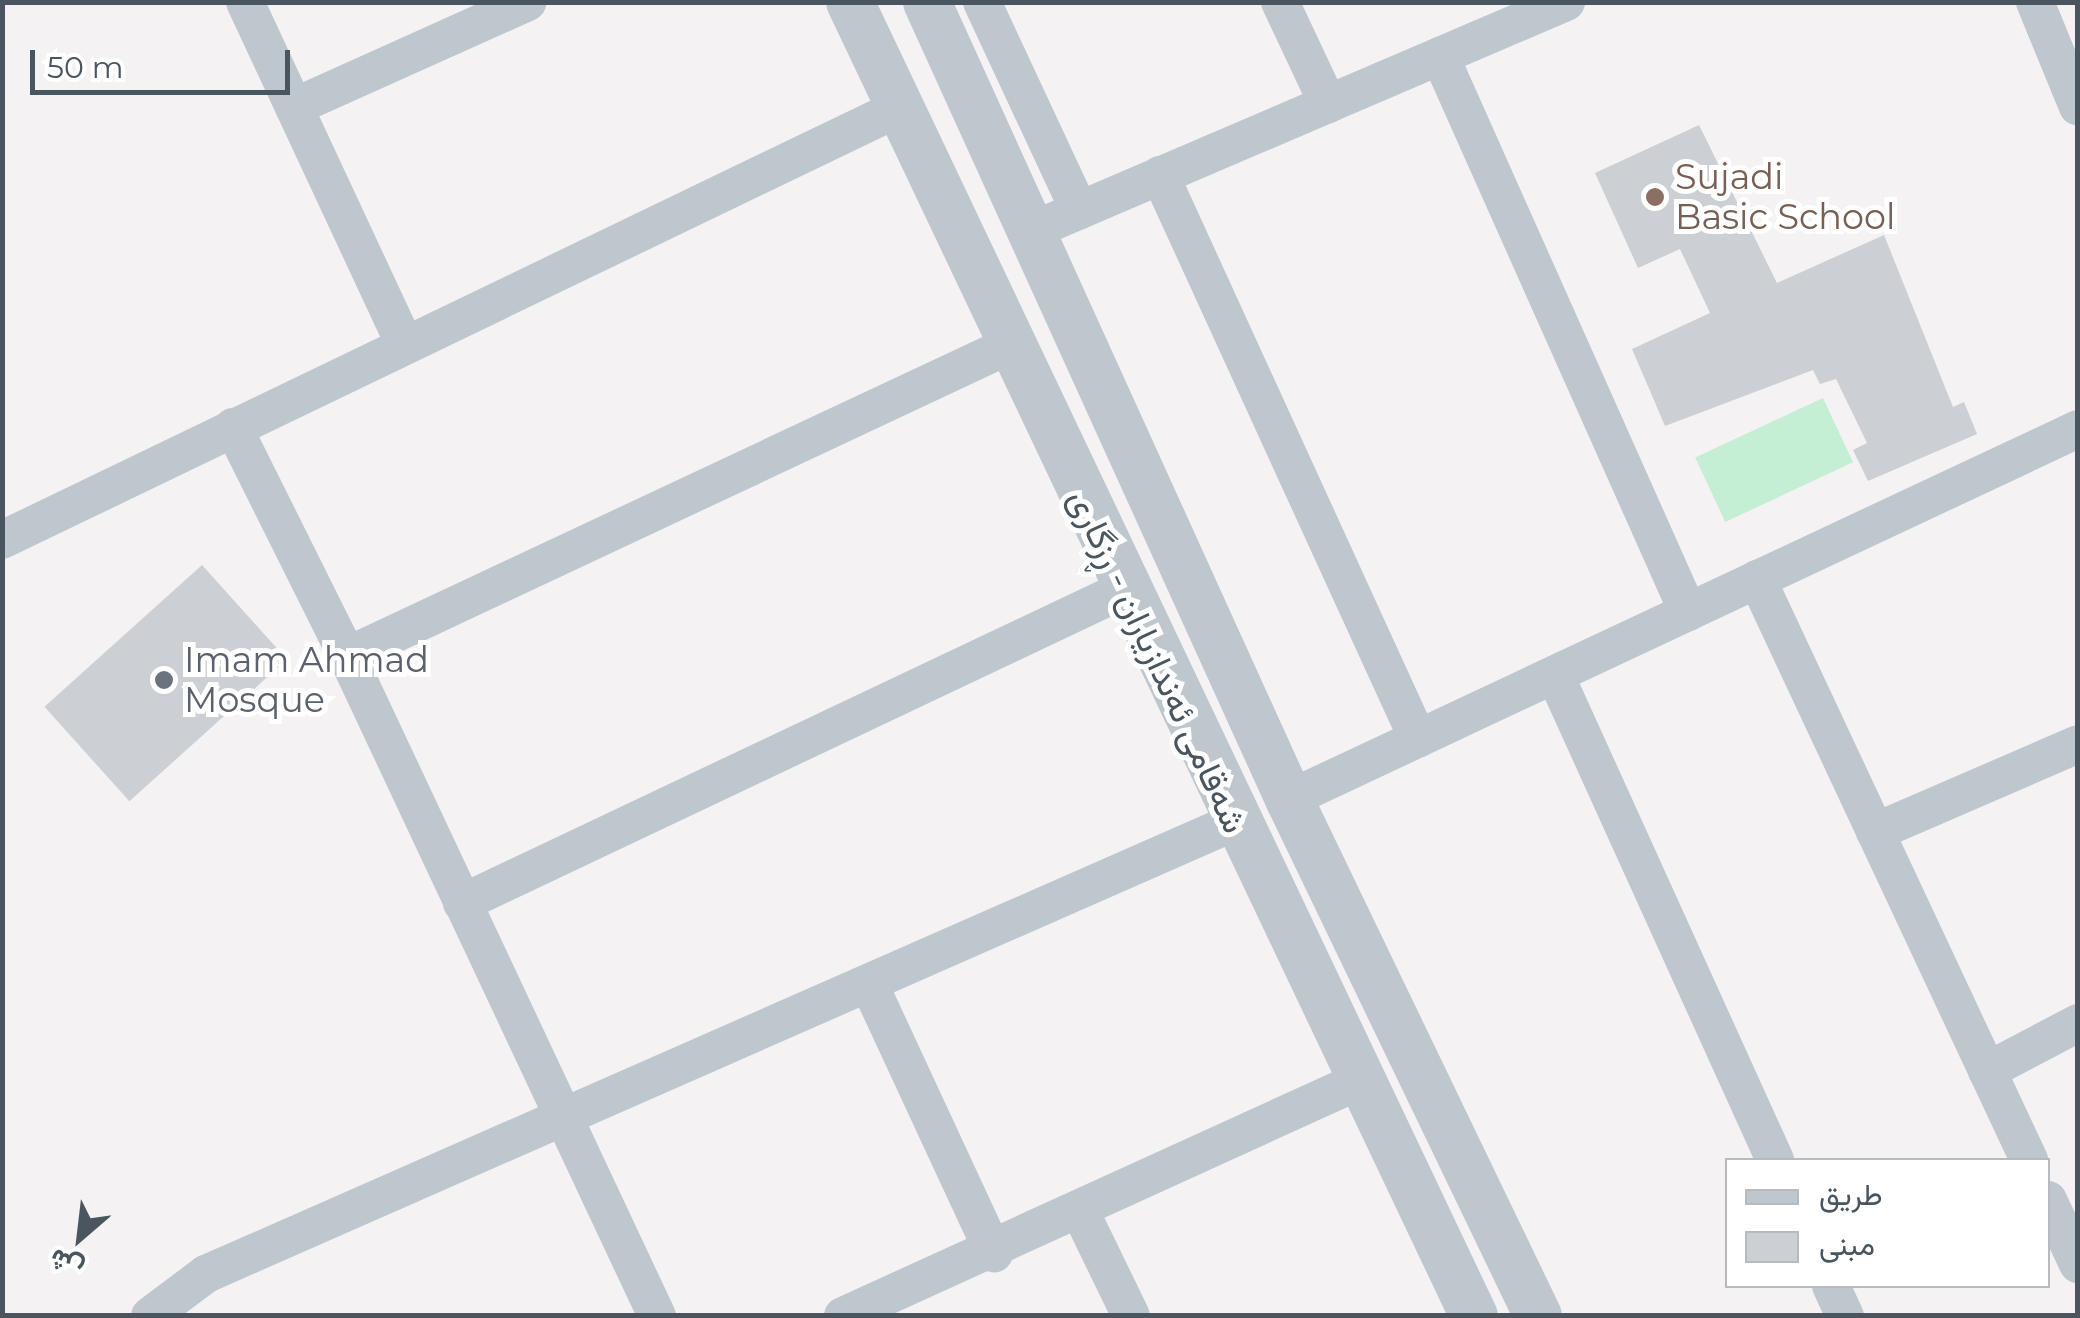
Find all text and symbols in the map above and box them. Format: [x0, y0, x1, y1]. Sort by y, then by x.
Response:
scale bar [35, 30, 295, 92]
text: 50 m [47, 49, 124, 86]
place label: Sujadi Basic School [1675, 156, 1895, 238]
marker: Sujadi Basic School [1644, 186, 1666, 208]
street label: شەقامی ئەندازیاران - ڕزگاری [1060, 482, 1256, 840]
place label: Imam Ahmad Mosque [184, 639, 429, 721]
marker: Imam Ahmad Mosque [153, 669, 175, 691]
legend [1725, 1158, 2050, 1288]
text: طريق [1819, 1176, 1883, 1213]
north arrow [30, 1188, 130, 1288]
text: مبنى [1819, 1226, 1875, 1263]
text: ش [43, 1242, 89, 1287]

